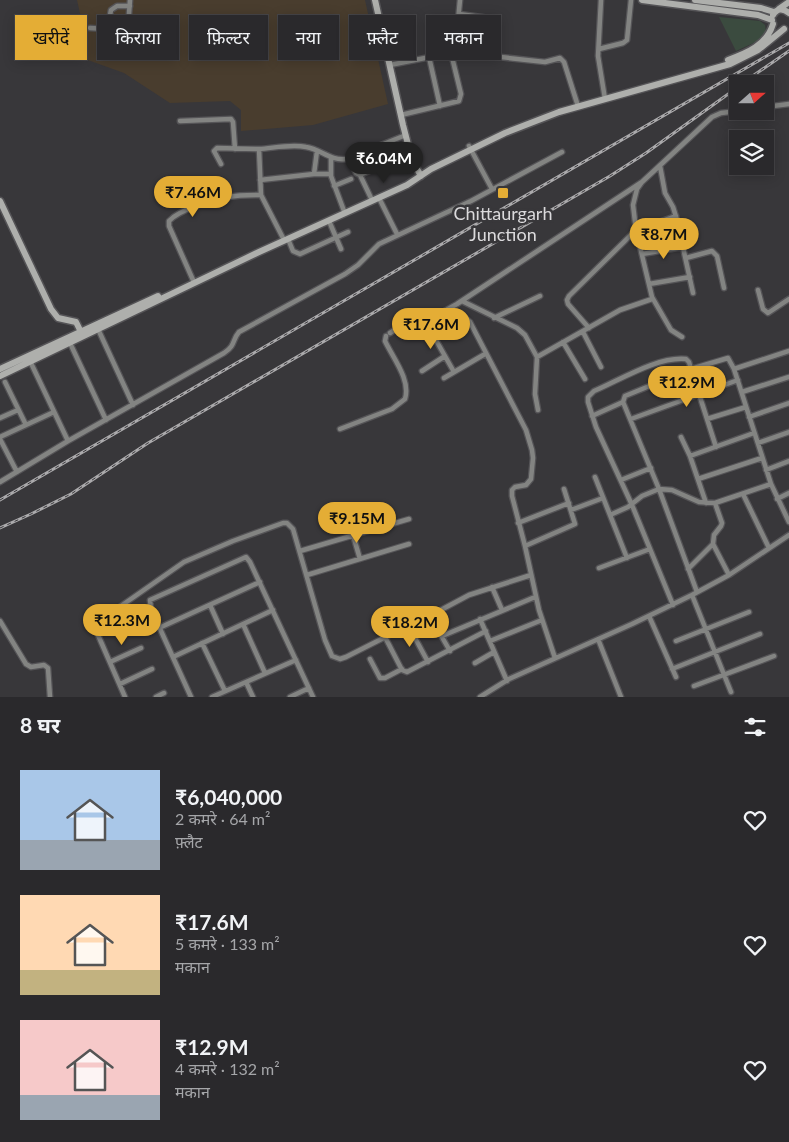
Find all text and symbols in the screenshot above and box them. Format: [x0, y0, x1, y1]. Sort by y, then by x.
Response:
chip: खरीदें [15, 15, 87, 60]
chip: किराया [97, 15, 179, 60]
chip: फ़िल्टर [189, 15, 268, 60]
chip: नया [278, 15, 339, 60]
chip: फ़्लैट [349, 15, 416, 60]
chip: मकान [426, 15, 501, 60]
north arrow [729, 75, 774, 120]
map controls [729, 75, 774, 175]
button: layers [729, 130, 774, 175]
pin: ₹6.04M [343, 142, 425, 184]
text: ₹6.04M [356, 148, 412, 167]
pin: ₹7.46M [152, 176, 234, 218]
text: ₹7.46M [165, 182, 221, 201]
marker: Chittaurgarh Junction [496, 186, 510, 200]
place label: Chittaurgarh Junction [454, 202, 552, 245]
pin: ₹8.7M [629, 218, 699, 260]
text: ₹8.7M [641, 224, 687, 243]
pin: ₹17.6M [390, 308, 472, 350]
text: ₹17.6M [403, 314, 459, 333]
pin: ₹12.9M [646, 366, 728, 408]
text: ₹12.9M [659, 372, 715, 391]
pin: ₹9.15M [316, 502, 398, 544]
text: ₹9.15M [329, 508, 385, 527]
pin: ₹12.3M [81, 604, 163, 646]
pin: ₹18.2M [369, 606, 451, 648]
text: ₹12.3M [94, 610, 150, 629]
text: ₹18.2M [382, 612, 438, 631]
text: 8 घर [20, 712, 60, 737]
icon: filters [741, 713, 769, 741]
text: ₹6,040,000 [175, 784, 282, 809]
icon: home [60, 790, 120, 850]
icon: heart [741, 806, 769, 834]
text: 2 कमरे · 64 m² [175, 809, 270, 828]
text: फ़्लैट [175, 832, 203, 851]
text: ₹17.6M [175, 909, 249, 934]
icon: home [60, 915, 120, 975]
icon: heart [741, 931, 769, 959]
text: 5 कमरे · 133 m² [175, 934, 280, 953]
text: मकान [175, 957, 210, 976]
text: ₹12.9M [175, 1034, 249, 1059]
icon: home [60, 1040, 120, 1100]
icon: heart [741, 1056, 769, 1084]
text: 4 कमरे · 132 m² [175, 1059, 280, 1078]
text: मकान [175, 1082, 210, 1101]

